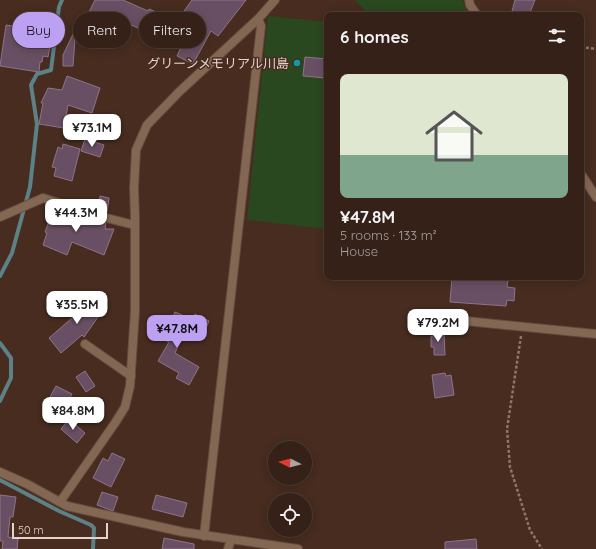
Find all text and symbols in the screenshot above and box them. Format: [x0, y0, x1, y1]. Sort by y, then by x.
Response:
chip: Buy [12, 12, 65, 48]
chip: Rent [73, 12, 131, 48]
chip: Filters [139, 12, 206, 48]
icon: filters [546, 25, 568, 47]
text: 6 homes [340, 26, 409, 47]
place label: グリーンメモリアル川島 [147, 55, 289, 71]
marker: グリーンメモリアル川島 [292, 58, 302, 68]
icon: home [418, 100, 490, 172]
pin: ¥73.1M [59, 114, 125, 148]
text: ¥73.1M [72, 119, 112, 135]
pin: ¥44.3M [43, 199, 109, 233]
text: ¥44.3M [54, 204, 98, 220]
text: ¥47.8M [340, 206, 395, 227]
text: 5 rooms · 133 m² [340, 227, 437, 243]
text: House [340, 243, 378, 259]
pin: ¥35.5M [44, 291, 110, 325]
text: ¥35.5M [55, 296, 99, 312]
pin: ¥79.2M [405, 309, 471, 343]
text: ¥79.2M [416, 314, 460, 330]
pin: ¥47.8M [144, 315, 210, 349]
text: ¥47.8M [156, 320, 198, 336]
pin: ¥84.8M [40, 397, 106, 431]
text: ¥84.8M [51, 402, 95, 418]
north arrow [268, 441, 312, 485]
map controls [268, 441, 312, 537]
button: locate [268, 493, 312, 537]
scale bar [12, 521, 108, 540]
text: 50 m [18, 523, 44, 537]

